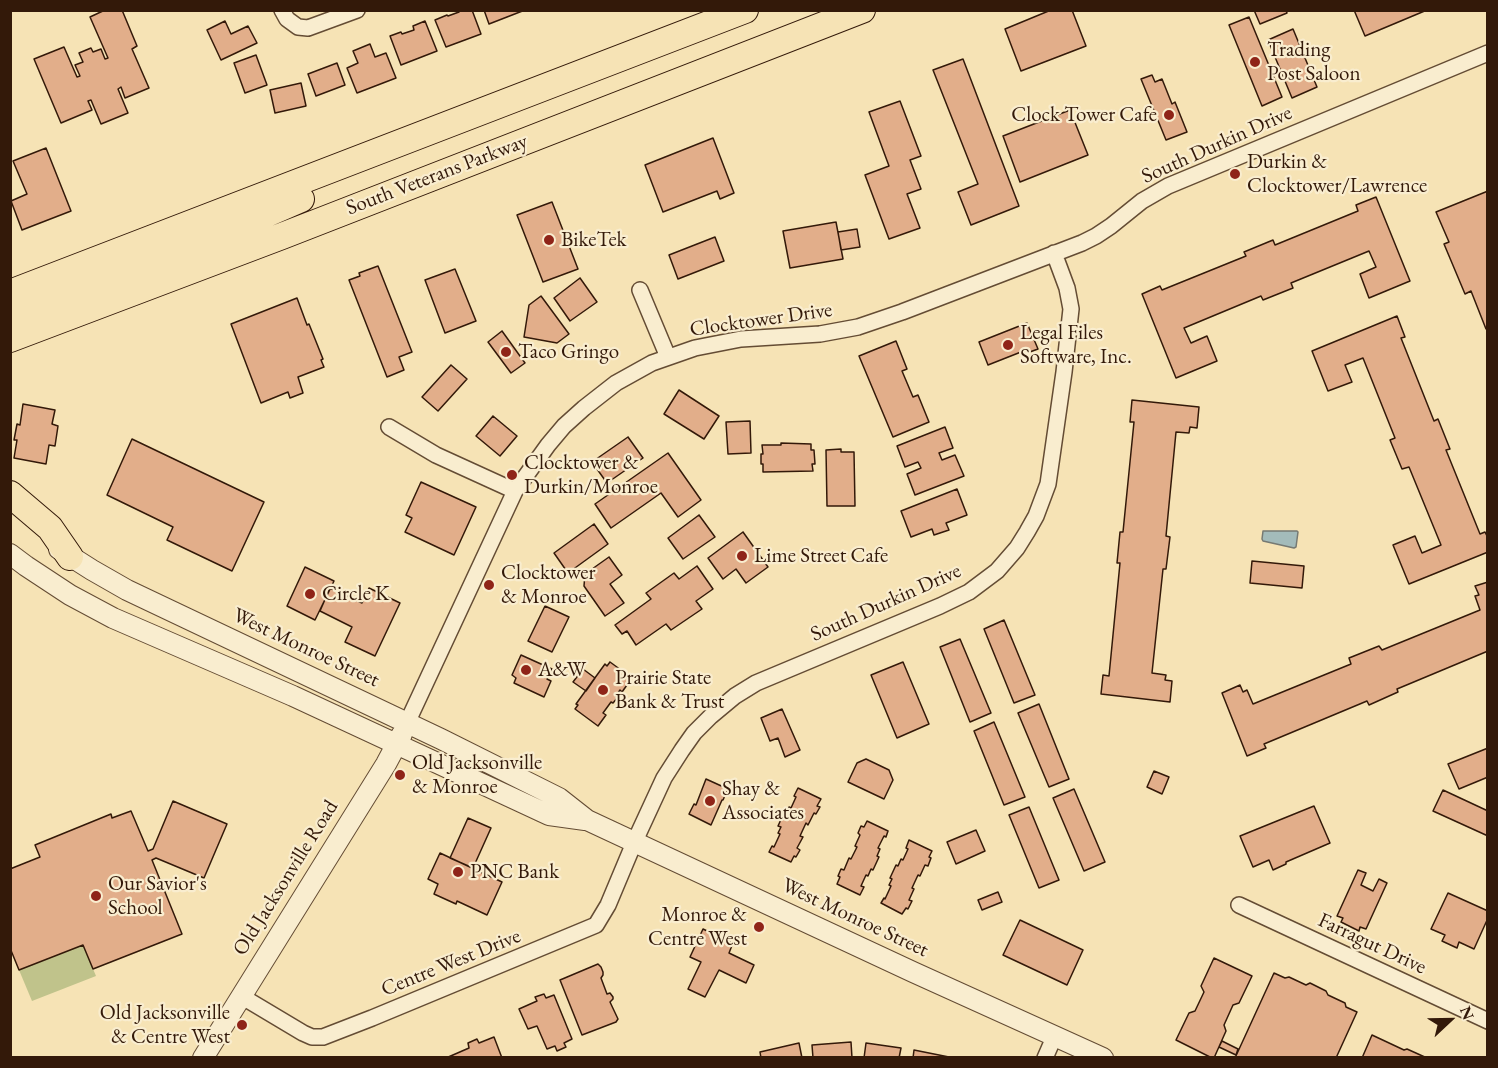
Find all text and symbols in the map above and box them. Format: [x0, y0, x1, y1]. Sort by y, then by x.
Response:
place label: Trading Post Saloon [1267, 37, 1361, 87]
marker: Trading Post Saloon [1248, 55, 1262, 69]
street label: South Durkin Drive [1138, 101, 1296, 189]
place label: Clock Tower Cafe [1011, 102, 1157, 128]
marker: Clock Tower Cafe [1162, 108, 1176, 122]
street label: South Veterans Parkway [343, 129, 531, 221]
place label: Durkin & Clocktower/Lawrence [1247, 149, 1427, 199]
marker: Durkin & Clocktower/Lawrence [1228, 167, 1242, 181]
place label: BikeTek [561, 227, 626, 253]
marker: BikeTek [542, 233, 556, 247]
street label: Clocktower Drive [688, 298, 834, 342]
place label: Legal Files Software, Inc. [1020, 320, 1132, 370]
marker: Legal Files Software, Inc. [1001, 338, 1015, 352]
place label: Taco Gringo [518, 339, 619, 365]
marker: Taco Gringo [499, 345, 513, 359]
place label: Clocktower & Durkin/Monroe [524, 450, 658, 500]
marker: Clocktower & Durkin/Monroe [505, 468, 519, 482]
place label: Lime Street Cafe [754, 543, 888, 569]
marker: Lime Street Cafe [735, 549, 749, 563]
street label: South Durkin Drive [807, 559, 965, 647]
place label: Clocktower & Monroe [501, 560, 595, 610]
marker: Clocktower & Monroe [482, 578, 496, 592]
place label: Circle K [322, 581, 389, 607]
marker: Circle K [303, 587, 317, 601]
street label: West Monroe Street [229, 603, 383, 693]
place label: A&W [538, 657, 586, 683]
marker: A&W [519, 663, 533, 677]
place label: Prairie State Bank & Trust [615, 665, 724, 715]
marker: Prairie State Bank & Trust [596, 683, 610, 697]
place label: Old Jacksonville & Monroe [412, 750, 542, 800]
marker: Old Jacksonville & Monroe [393, 768, 407, 782]
place label: Shay & Associates [722, 776, 804, 826]
marker: Shay & Associates [703, 794, 717, 808]
street label: Old Jacksonville Road [228, 796, 344, 960]
place label: PNC Bank [470, 859, 559, 885]
marker: PNC Bank [451, 865, 465, 879]
place label: Our Savior's School [108, 871, 207, 921]
street label: West Monroe Street [778, 873, 932, 963]
marker: Our Savior's School [89, 889, 103, 903]
place label: Monroe & Centre West [648, 902, 747, 952]
street label: Farragut Drive [1314, 908, 1430, 980]
marker: Monroe & Centre West [752, 920, 766, 934]
street label: Centre West Drive [378, 924, 524, 1002]
north arrow [1420, 990, 1480, 1050]
place label: Old Jacksonville & Centre West [100, 1000, 230, 1050]
text: N [1455, 1003, 1479, 1023]
marker: Old Jacksonville & Centre West [235, 1018, 249, 1032]

